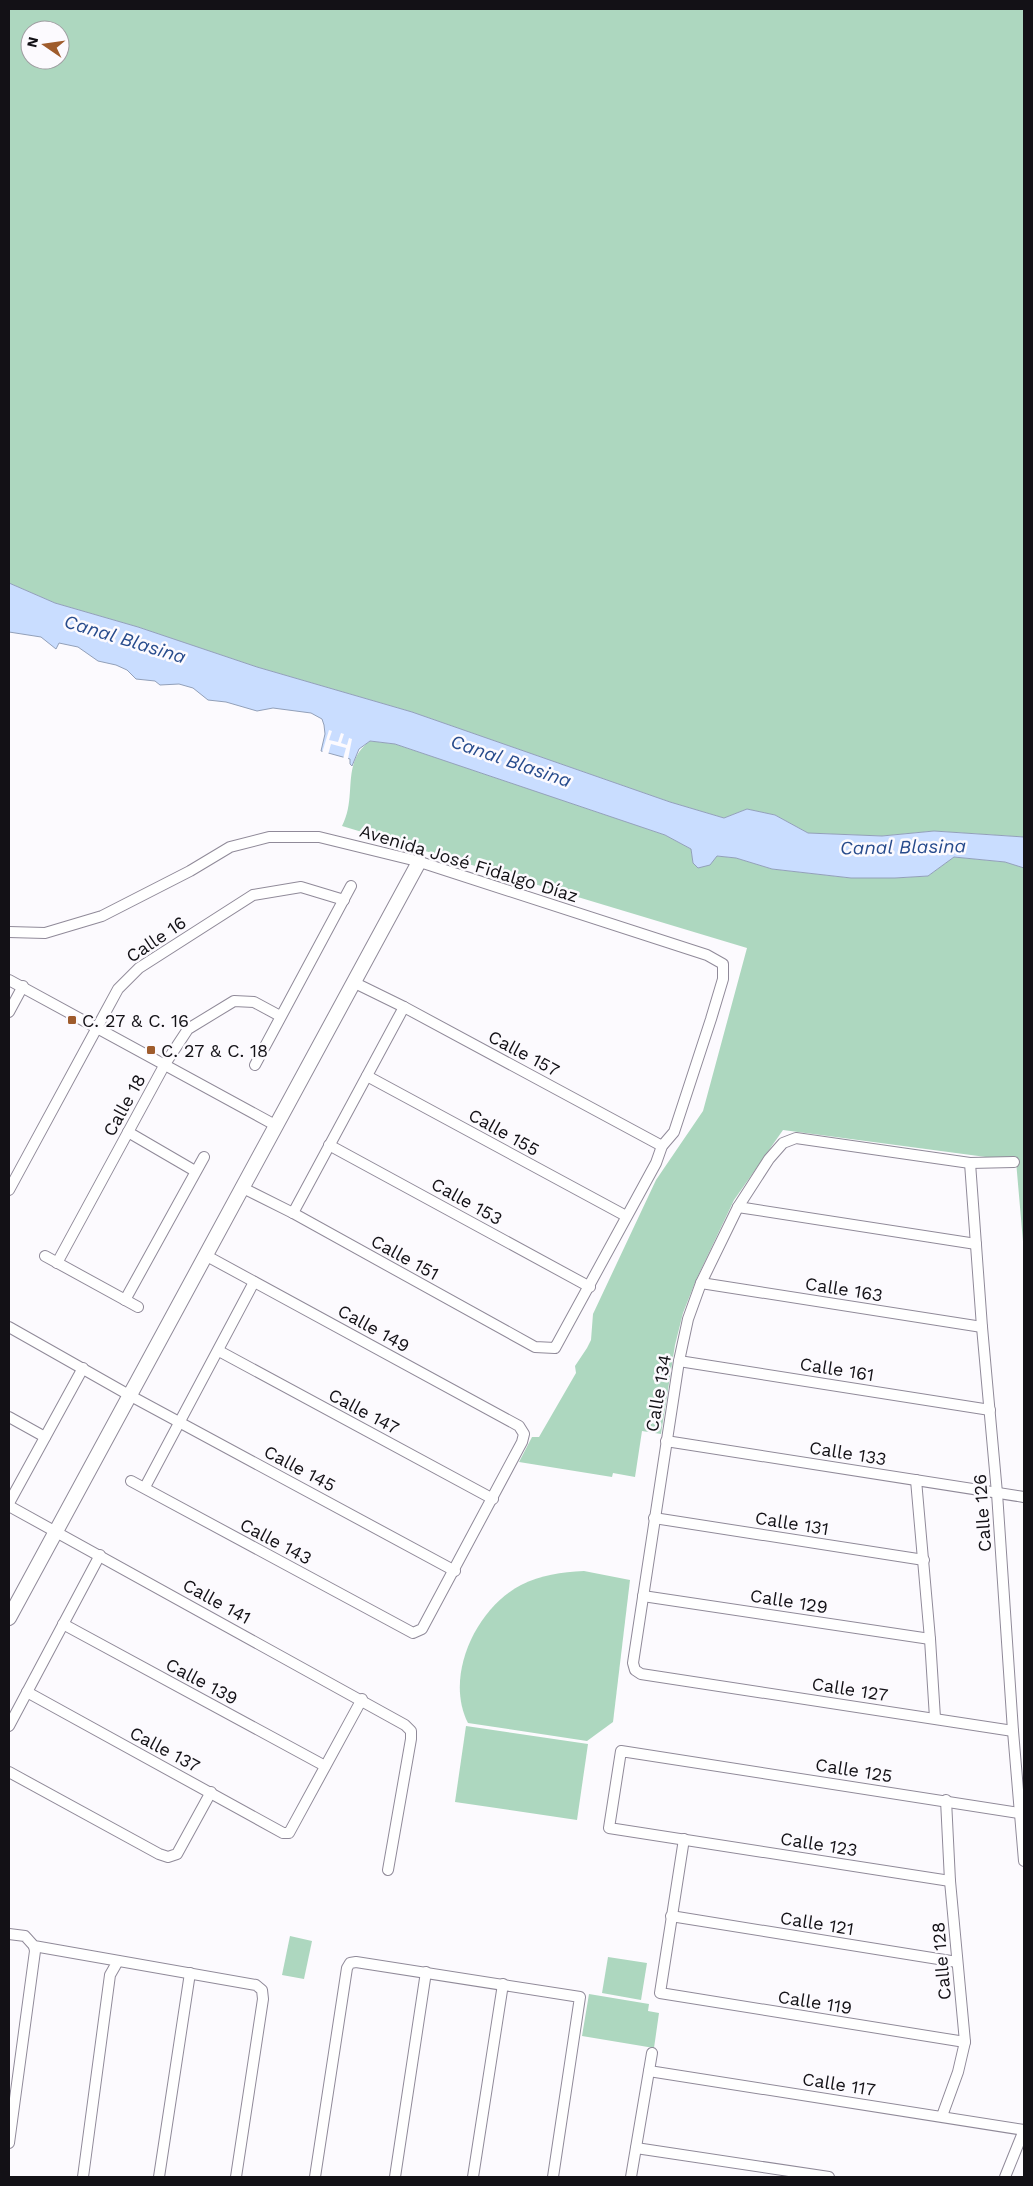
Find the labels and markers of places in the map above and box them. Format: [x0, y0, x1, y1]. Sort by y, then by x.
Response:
place label: C. 27 & C. 16 [82, 1010, 189, 1031]
marker: C. 27 & C. 16 [66, 1014, 78, 1026]
place label: C. 27 & C. 18 [161, 1040, 268, 1061]
marker: C. 27 & C. 18 [145, 1044, 157, 1056]

